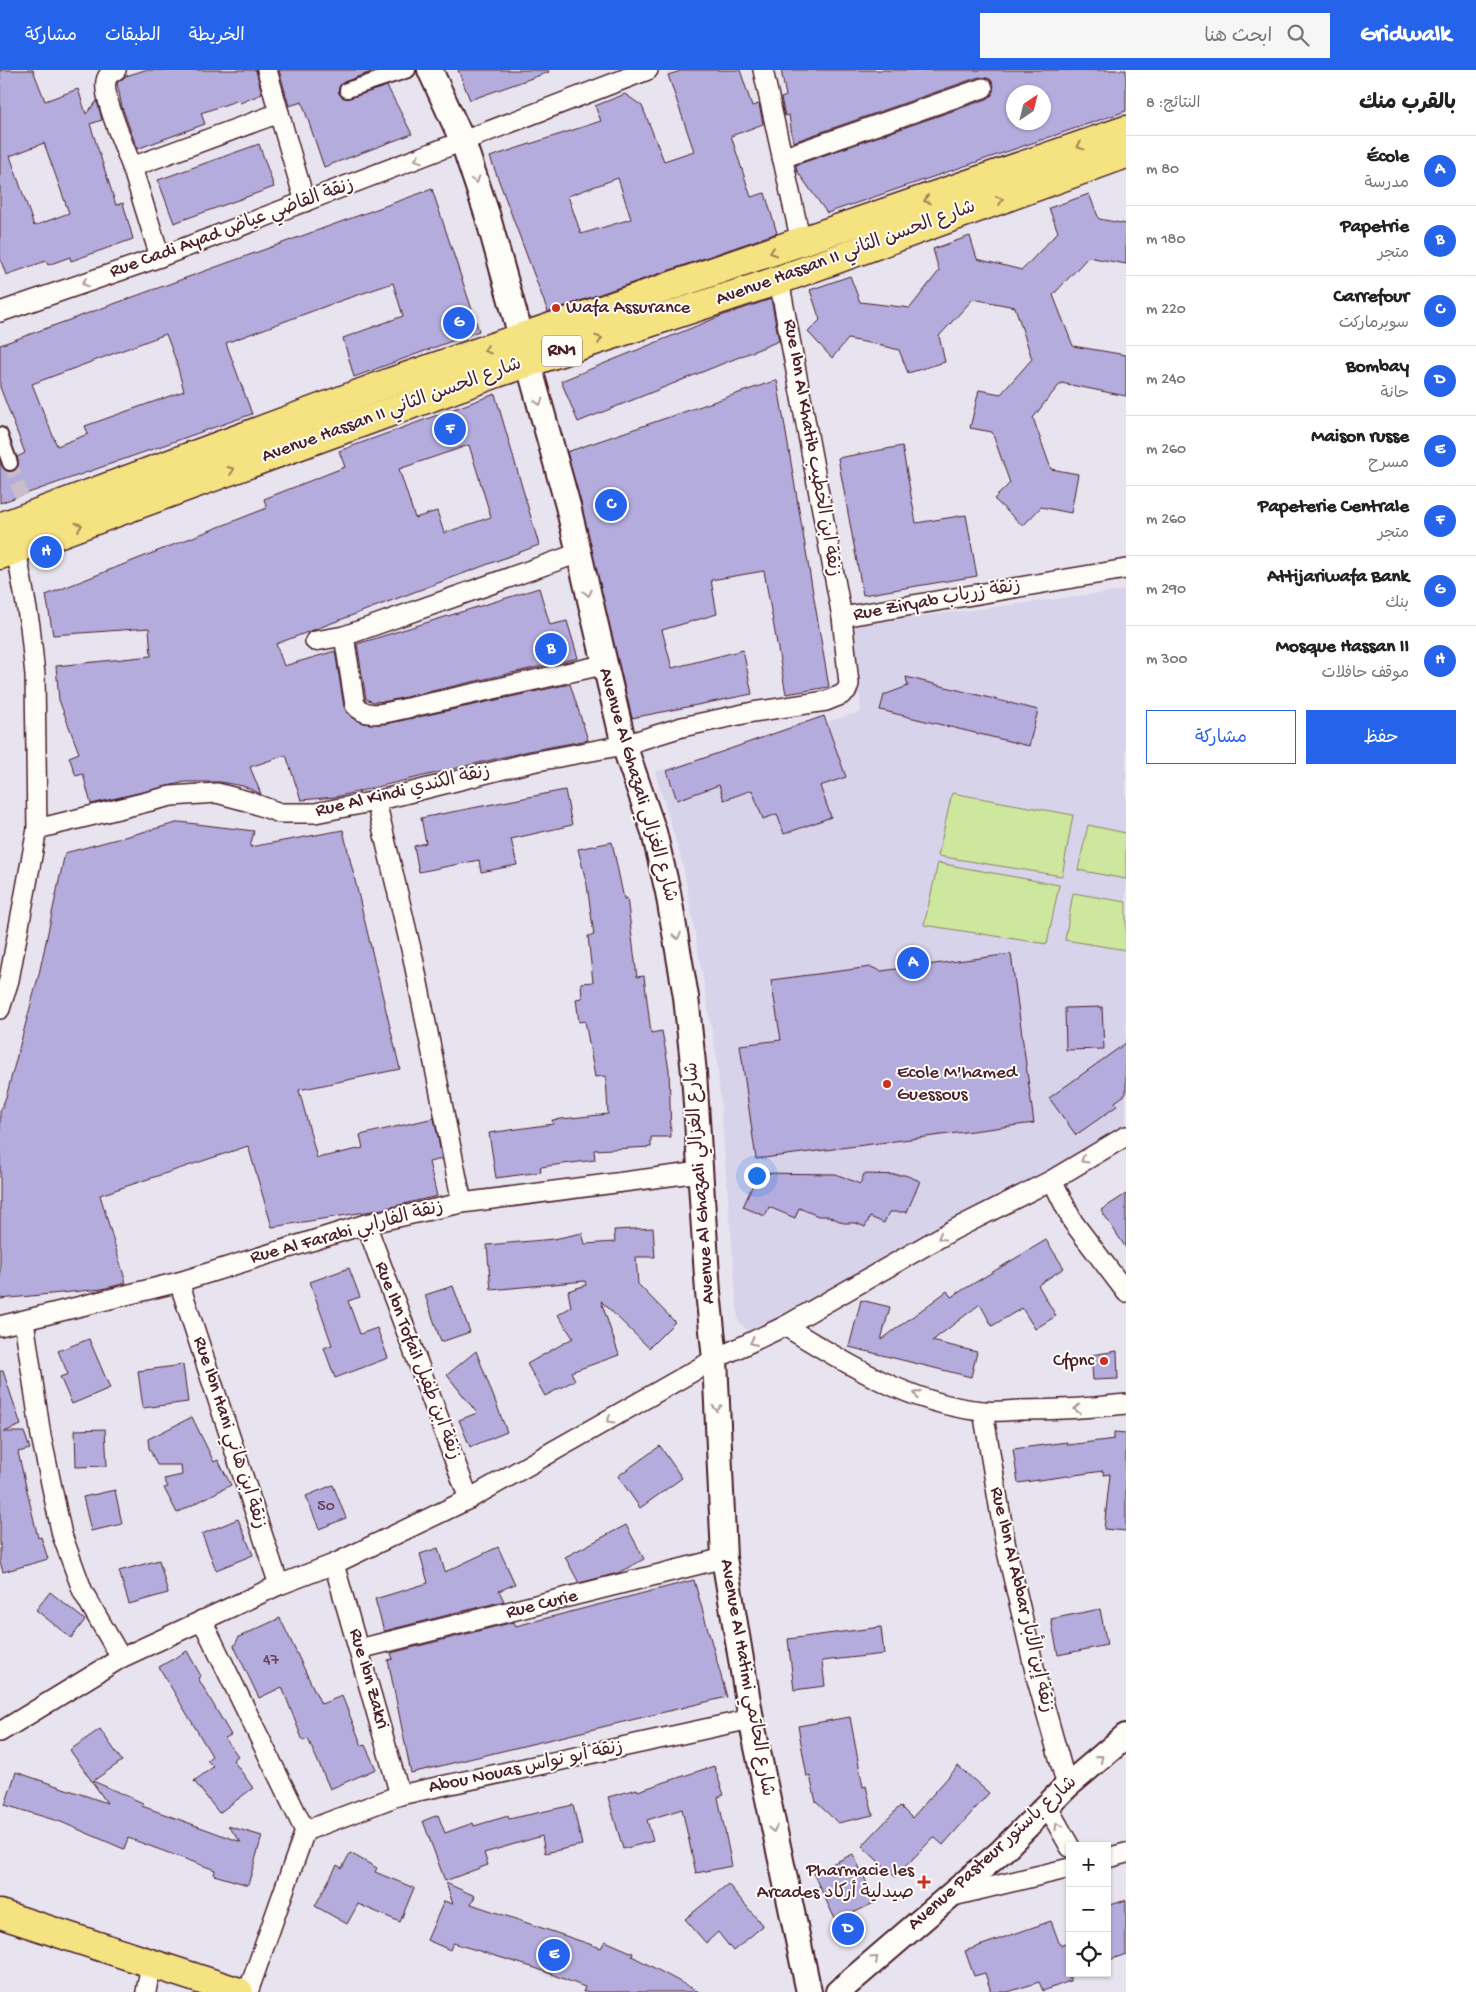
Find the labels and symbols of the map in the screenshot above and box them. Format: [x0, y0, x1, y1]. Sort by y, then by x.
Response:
north arrow [1006, 85, 1051, 130]
one-way arrow [1076, 140, 1084, 150]
one-way arrow [414, 153, 423, 163]
street label: Rue Cadi Ayad زنقة القاضي عياض [107, 174, 358, 286]
one-way arrow [470, 175, 480, 183]
one-way arrow [923, 194, 931, 204]
street label: Avenue Hassan II شارع الحسن الثاني [713, 196, 980, 314]
one-way arrow [995, 196, 1004, 206]
one-way arrow [769, 246, 777, 256]
one-way arrow [81, 277, 90, 287]
place label: Wafa Assurance [566, 297, 690, 320]
marker: Wafa Assurance [550, 302, 562, 314]
pin: G [443, 304, 475, 342]
street label: Rue Ibn Al Khatib زنقة ابن الخطيب [777, 318, 845, 578]
one-way arrow [594, 335, 602, 345]
road number: RN1 [542, 336, 582, 366]
one-way arrow [483, 344, 491, 354]
street label: Avenue Hassan II شارع الحسن الثاني [259, 353, 526, 471]
one-way arrow [533, 397, 543, 406]
pin: F [434, 410, 466, 448]
one-way arrow [226, 466, 235, 476]
pin: C [595, 486, 627, 524]
one-way arrow [74, 522, 82, 532]
pin: H [30, 533, 62, 571]
street label: Rue Ziryab زنقة زرياب [852, 575, 1022, 627]
one-way arrow [582, 589, 593, 598]
pin: B [535, 630, 567, 668]
street label: Avenue Al Ghazali شارع الغزالي [591, 665, 681, 905]
street label: Rue Al Kindi زنقة الكندي [313, 761, 493, 823]
one-way arrow [671, 932, 681, 941]
pin: A [897, 944, 929, 982]
street label: Avenue Al Ghazali شارع الغزالي [681, 1061, 723, 1305]
place label: Ecole M'hamed Guessous [897, 1062, 1019, 1107]
marker: Ecole M'hamed Guessous [881, 1078, 893, 1090]
one-way arrow [1080, 1154, 1089, 1164]
your location [744, 1163, 770, 1189]
street label: Rue Al Farabi زنقة الفارابي [248, 1196, 447, 1272]
one-way arrow [937, 1231, 946, 1241]
street label: Rue Ibn Tofail زنقة ابن طفيل [369, 1259, 465, 1463]
street label: Rue Ibn Hani زنقة ابن هاني [185, 1334, 271, 1533]
one-way arrow [749, 1335, 758, 1346]
place label: Cfpnc [1053, 1350, 1095, 1373]
marker: Cfpnc [1098, 1355, 1110, 1367]
one-way arrow [914, 1390, 922, 1400]
one-way arrow [1073, 1403, 1081, 1414]
one-way arrow [712, 1404, 722, 1412]
one-way arrow [607, 1413, 616, 1423]
street label: Rue Ibn Al Abbar زنقة إبن الأبار [984, 1484, 1062, 1715]
house number: 50 [317, 1498, 335, 1517]
street label: Avenue Al Hatimi شارع الحاتمي [712, 1557, 778, 1799]
street label: Rue Curie [504, 1585, 580, 1625]
street label: Rue Ibn Zakri [343, 1626, 393, 1732]
house number: 47 [263, 1652, 280, 1671]
street label: Abou Nouas زنقة أبو نواس [426, 1734, 625, 1800]
one-way arrow [1095, 1755, 1104, 1764]
street label: Avenue Pasteur شارع باستور [904, 1772, 1082, 1936]
one-way arrow [1055, 1823, 1065, 1832]
one-way arrow [768, 1824, 778, 1833]
place label: Pharmacie les Arcades صيدلية أركاد [757, 1860, 915, 1905]
marker: Pharmacie les Arcades صيدلية أركاد [918, 1876, 930, 1888]
pin: D [832, 1910, 864, 1948]
pin: E [538, 1936, 570, 1974]
one-way arrow [869, 1956, 878, 1965]

